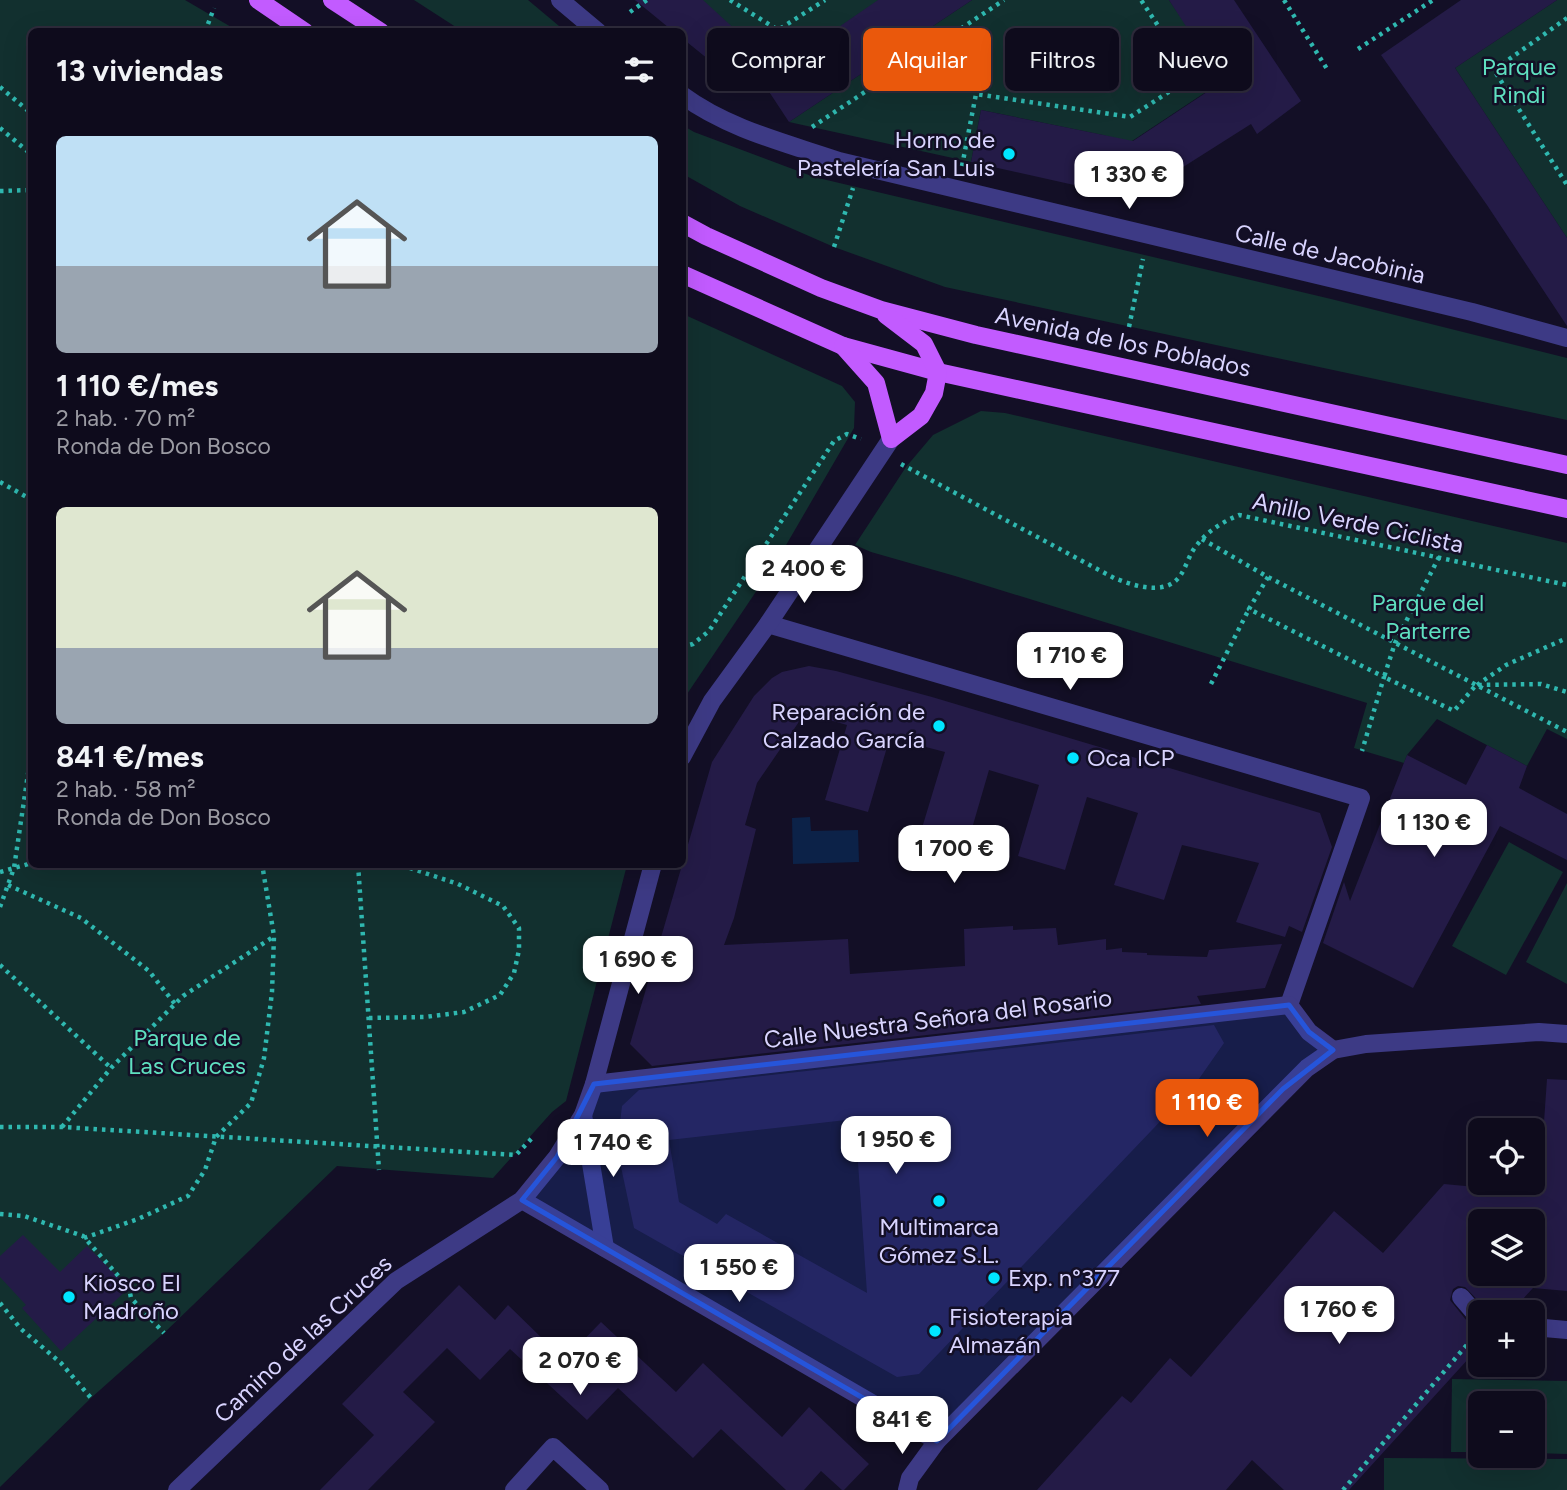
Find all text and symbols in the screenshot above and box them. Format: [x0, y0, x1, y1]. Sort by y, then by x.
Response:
chip: Comprar [707, 28, 849, 91]
chip: Alquilar [863, 28, 991, 91]
chip: Filtros [1005, 28, 1119, 91]
chip: Nuevo [1133, 28, 1252, 91]
icon: filters [620, 51, 658, 89]
text: 13 viviendas [56, 52, 223, 89]
park label: Parque Rindi [1482, 52, 1556, 109]
place label: Horno de Pastelería San Luis [797, 125, 995, 182]
marker: Horno de Pastelería San Luis [1001, 146, 1017, 162]
pin: 1 330 € [1064, 152, 1194, 211]
text: 1 330 € [1090, 160, 1168, 188]
icon: home [294, 181, 420, 307]
street label: Calle de Jacobinia [1232, 217, 1428, 290]
street label: Avenida de los Poblados [993, 300, 1253, 383]
text: 1 110 €/mes [56, 367, 218, 404]
text: 2 hab. · 70 m² [56, 404, 195, 432]
text: Ronda de Don Bosco [56, 432, 271, 460]
street label: Anillo Verde Ciclista [1250, 486, 1466, 559]
pin: 2 400 € [739, 546, 869, 605]
icon: home [294, 552, 420, 678]
text: 2 400 € [762, 554, 846, 582]
park label: Parque del Parterre [1372, 588, 1484, 645]
pin: 1 710 € [1005, 632, 1135, 692]
text: 1 710 € [1033, 641, 1107, 669]
place label: Reparación de Calzado García [763, 697, 925, 754]
marker: Reparación de Calzado García [931, 718, 947, 734]
text: 841 €/mes [56, 738, 204, 775]
place label: Oca ICP [1087, 743, 1175, 772]
marker: Oca ICP [1065, 750, 1081, 766]
text: 2 hab. · 58 m² [56, 775, 195, 803]
pin: 1 130 € [1369, 800, 1499, 859]
text: Ronda de Don Bosco [56, 803, 271, 831]
text: 1 130 € [1397, 808, 1471, 836]
pin: 1 700 € [889, 826, 1019, 885]
text: 1 700 € [914, 834, 994, 862]
pin: 1 690 € [573, 936, 703, 996]
text: 1 690 € [599, 945, 677, 973]
street label: Calle Nuestra Señora del Rosario [762, 983, 1114, 1054]
park label: Parque de Las Cruces [128, 1023, 246, 1080]
pin: 1 110 € [1142, 1080, 1272, 1139]
text: 1 110 € [1172, 1088, 1242, 1116]
pin: 1 950 € [831, 1116, 961, 1176]
map controls [1468, 1118, 1545, 1468]
button: locate [1468, 1118, 1545, 1195]
pin: 1 740 € [548, 1120, 678, 1179]
text: 1 950 € [857, 1125, 935, 1153]
text: 1 740 € [574, 1128, 652, 1156]
marker: Multimarca Gómez S.L. [931, 1193, 947, 1209]
button: layers [1468, 1209, 1545, 1286]
place label: Multimarca Gómez S.L. [879, 1212, 999, 1269]
pin: 1 550 € [674, 1244, 804, 1304]
street label: Camino de las Cruces [208, 1249, 398, 1429]
text: 1 550 € [700, 1253, 778, 1281]
place label: Exp. n°377 [1008, 1263, 1120, 1292]
place label: Kiosco El Madroño [83, 1268, 181, 1325]
marker: Exp. n°377 [986, 1270, 1002, 1286]
pin: 1 760 € [1274, 1286, 1404, 1346]
marker: Kiosco El Madroño [61, 1289, 77, 1305]
text: 1 760 € [1300, 1295, 1378, 1323]
button: + [1468, 1300, 1545, 1377]
place label: Fisioterapia Almazán [949, 1302, 1073, 1359]
marker: Fisioterapia Almazán [927, 1323, 943, 1339]
pin: 2 070 € [515, 1338, 645, 1397]
text: 2 070 € [539, 1346, 621, 1374]
button: − [1468, 1391, 1545, 1468]
pin: 841 € [853, 1396, 951, 1456]
text: 841 € [872, 1405, 932, 1433]

